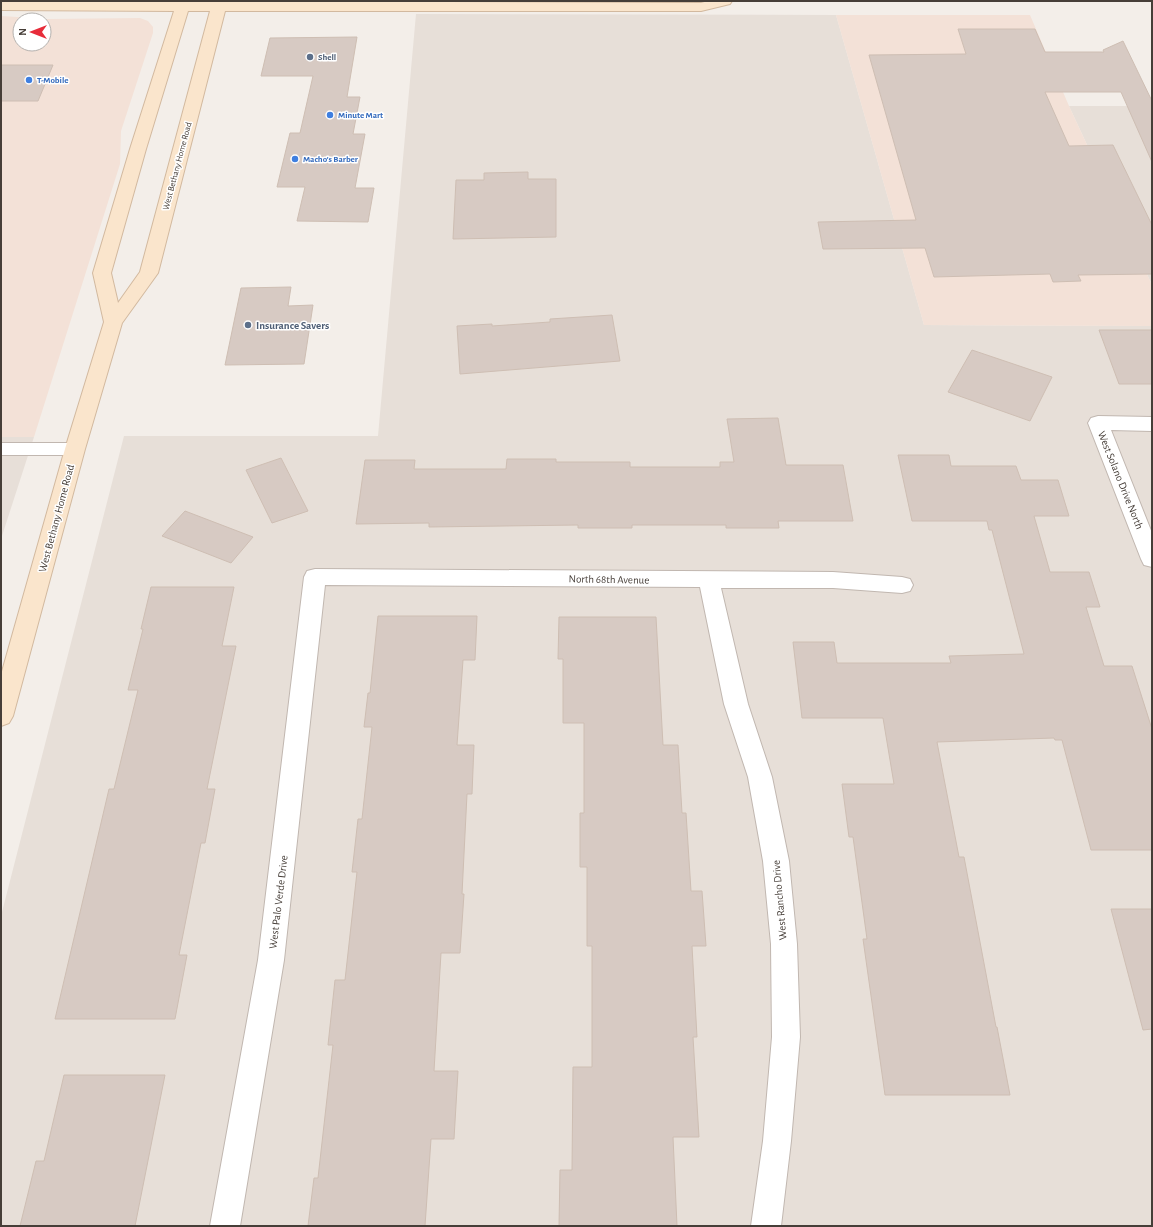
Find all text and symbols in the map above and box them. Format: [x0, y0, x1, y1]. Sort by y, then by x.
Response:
north arrow [12, 12, 52, 52]
text: N [17, 28, 28, 36]
marker: Shell [305, 52, 315, 62]
place label: Shell [318, 53, 336, 62]
marker: T-Mobile [24, 75, 34, 85]
place label: T-Mobile [37, 76, 69, 85]
marker: Minute Mart [325, 110, 335, 120]
place label: Minute Mart [338, 111, 383, 120]
street label: West Bethany Home Road [161, 121, 194, 211]
marker: Macho's Barber [290, 154, 300, 164]
place label: Macho's Barber [303, 155, 359, 164]
marker: Insurance Savers [243, 320, 253, 330]
place label: Insurance Savers [256, 320, 329, 331]
street label: West Solano Drive North [1096, 430, 1145, 531]
street label: West Bethany Home Road [37, 463, 76, 573]
street label: North 68th Avenue [569, 573, 649, 586]
street label: West Palo Verde Drive [267, 855, 290, 949]
street label: West Rancho Drive [771, 859, 788, 940]

